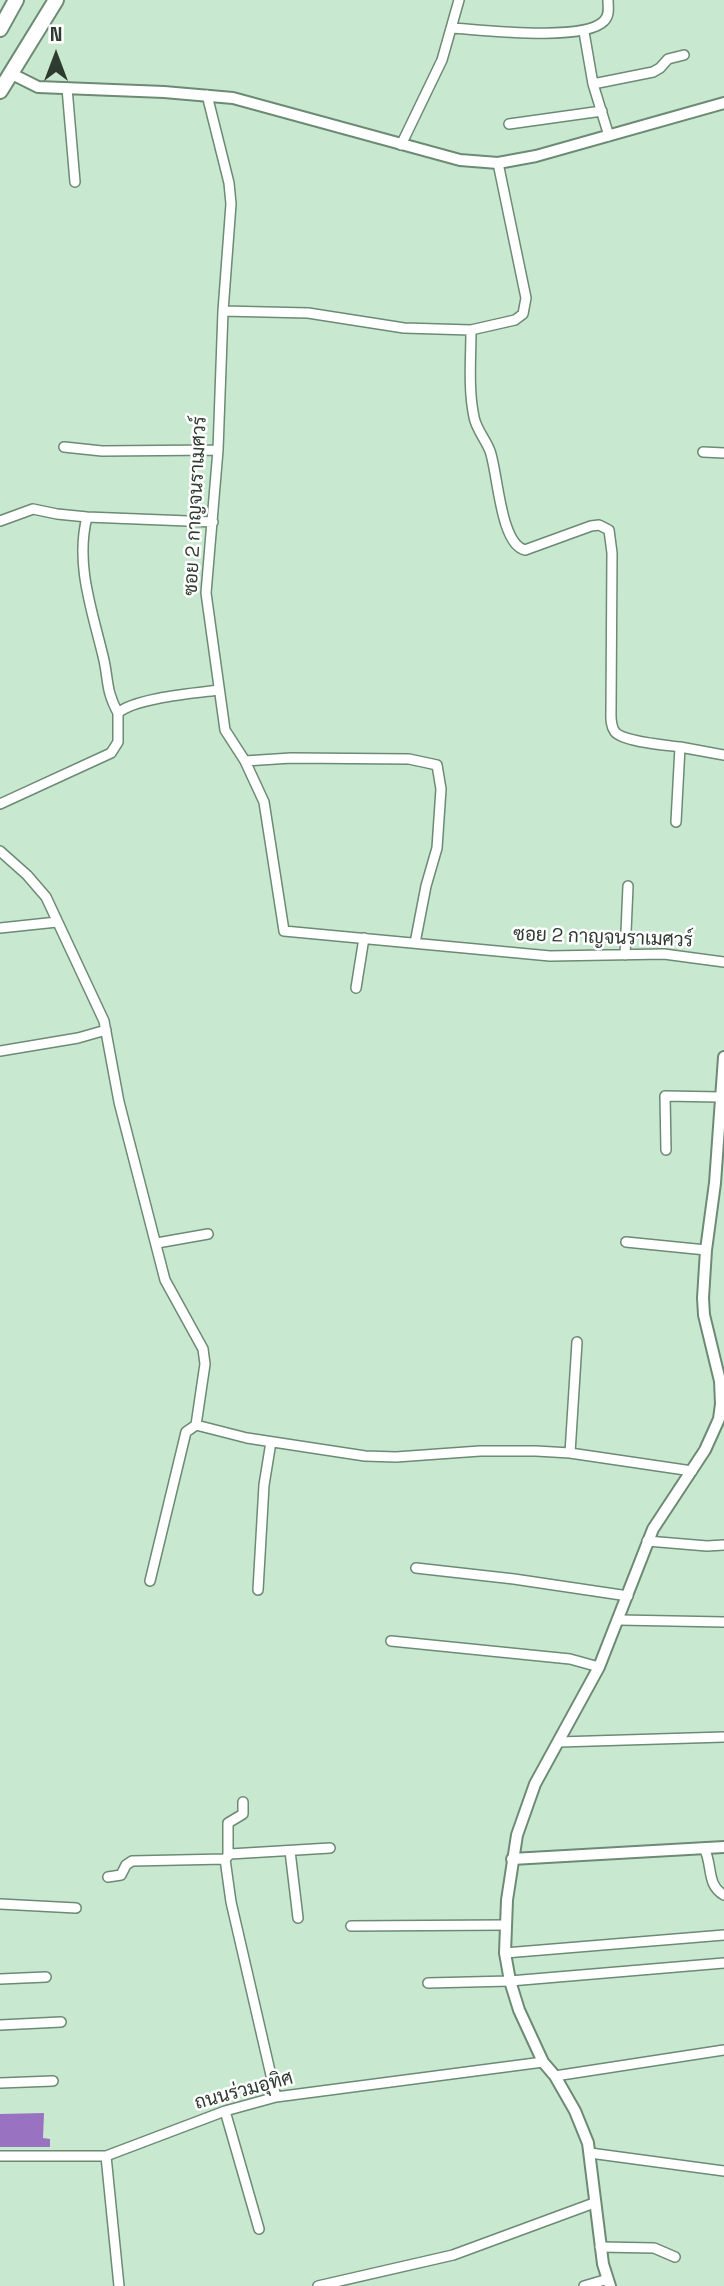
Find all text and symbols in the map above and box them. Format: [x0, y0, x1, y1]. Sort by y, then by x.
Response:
north arrow [21, 21, 91, 91]
text: N [50, 22, 62, 47]
street label: ซอย 2 กาญจนราเมศวร์ [180, 416, 212, 596]
street label: ซอย 2 กาญจนราเมศวร์ [513, 923, 693, 953]
street label: ถนนร่วมอุทิศ [192, 2067, 296, 2115]

